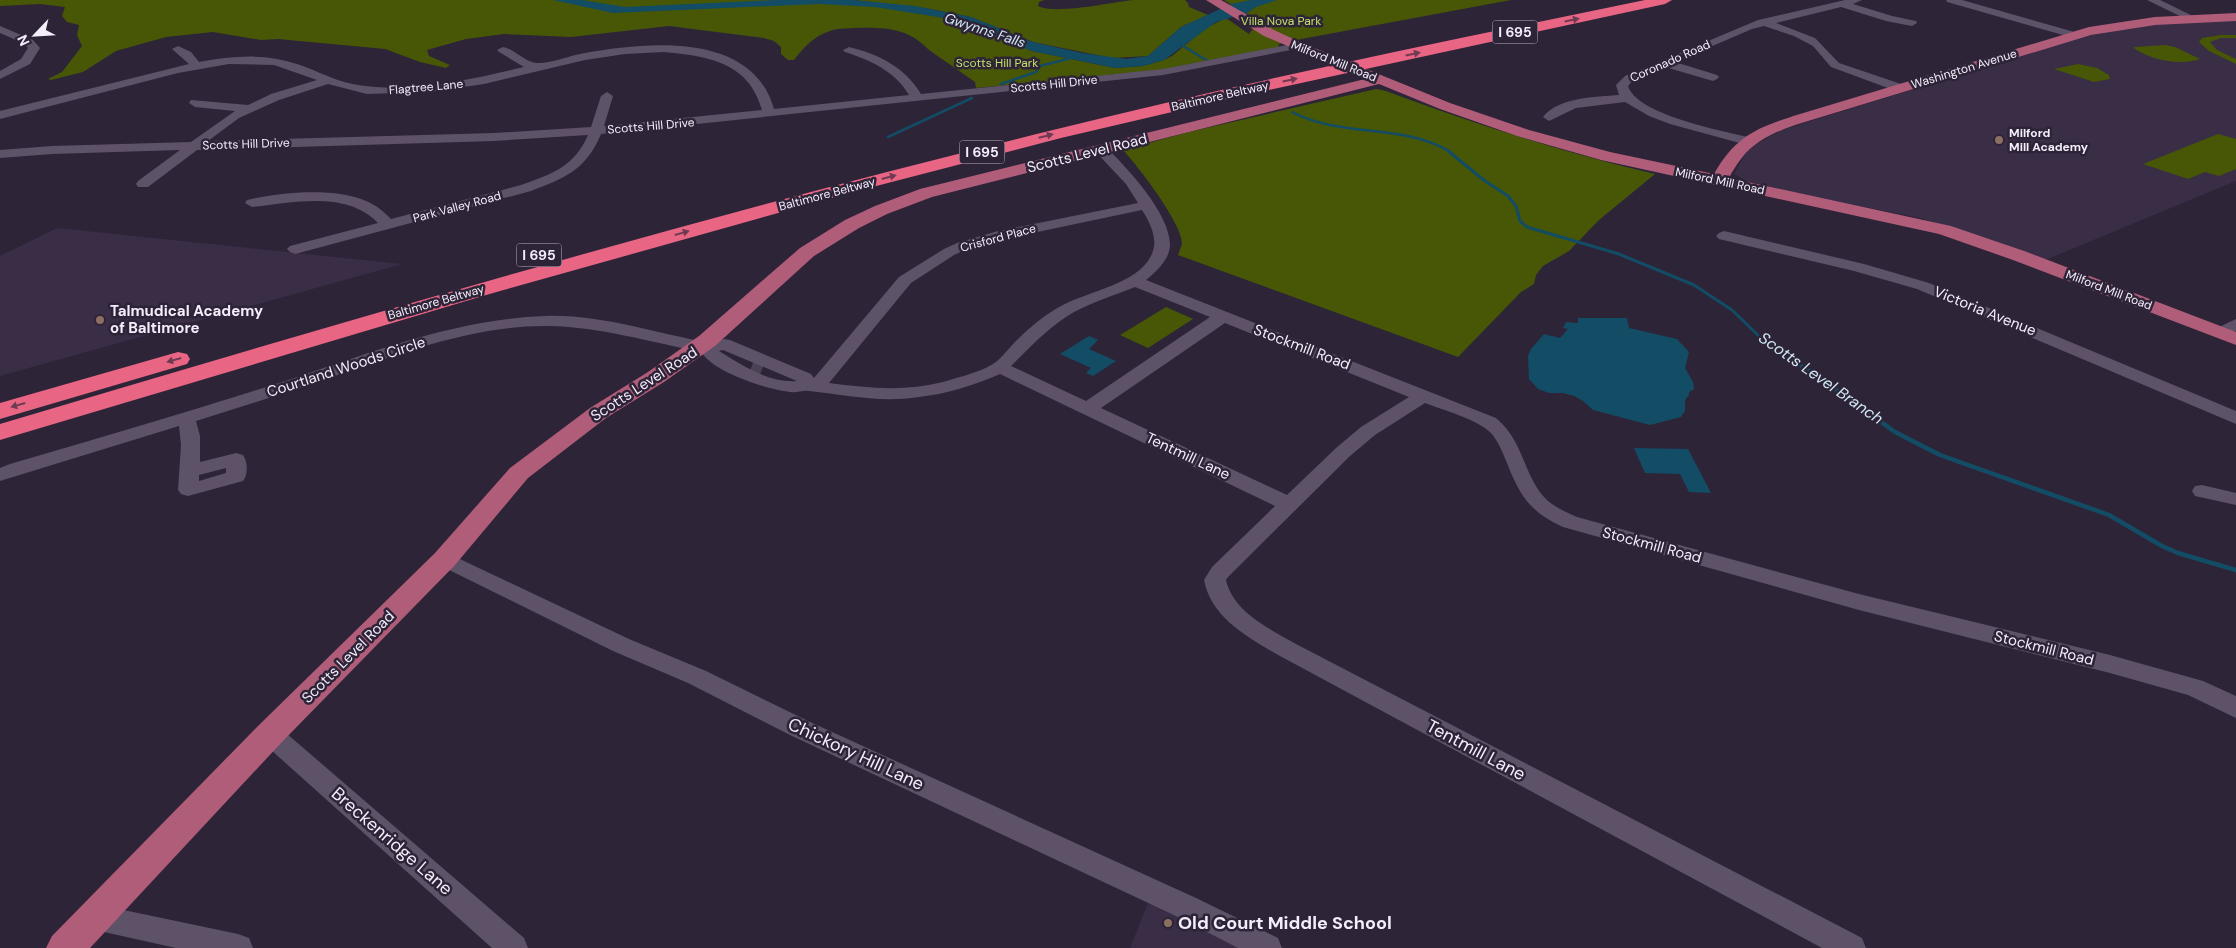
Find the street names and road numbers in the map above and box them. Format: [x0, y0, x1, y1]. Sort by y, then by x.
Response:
road number: I 695 [1492, 21, 1538, 44]
street label: Coronado Road [1627, 36, 1713, 86]
street label: Milford Mill Road [1289, 37, 1379, 85]
street label: Washington Avenue [1909, 45, 2019, 93]
street label: Scotts Hill Drive [1010, 71, 1098, 97]
street label: Flagtree Lane [388, 76, 464, 98]
street label: Baltimore Beltway [1170, 77, 1271, 115]
street label: Scotts Hill Drive [607, 114, 695, 138]
street label: Scotts Level Road [1025, 128, 1149, 178]
street label: Scotts Hill Drive [202, 134, 290, 154]
road number: I 695 [960, 140, 1004, 163]
street label: Milford Mill Road [1674, 164, 1766, 198]
street label: Baltimore Beltway [777, 173, 877, 215]
street label: Park Valley Road [411, 188, 503, 226]
street label: Crisford Place [958, 220, 1038, 256]
road number: I 695 [516, 244, 562, 266]
street label: Milford Mill Road [2064, 266, 2154, 314]
street label: Baltimore Beltway [386, 281, 486, 323]
street label: Victoria Avenue [1931, 281, 2039, 341]
street label: Stockmill Road [1251, 319, 1353, 375]
street label: Courtland Woods Circle [264, 332, 428, 402]
street label: Scotts Level Road [587, 342, 701, 426]
street label: Tentmill Lane [1143, 428, 1233, 484]
street label: Stockmill Road [1600, 522, 1704, 568]
street label: Scotts Level Road [297, 606, 399, 708]
street label: Stockmill Road [1992, 626, 2096, 670]
street label: Chickory Hill Lane [784, 712, 928, 796]
street label: Tentmill Lane [1422, 714, 1530, 786]
street label: Breckenridge Lane [326, 782, 458, 900]

